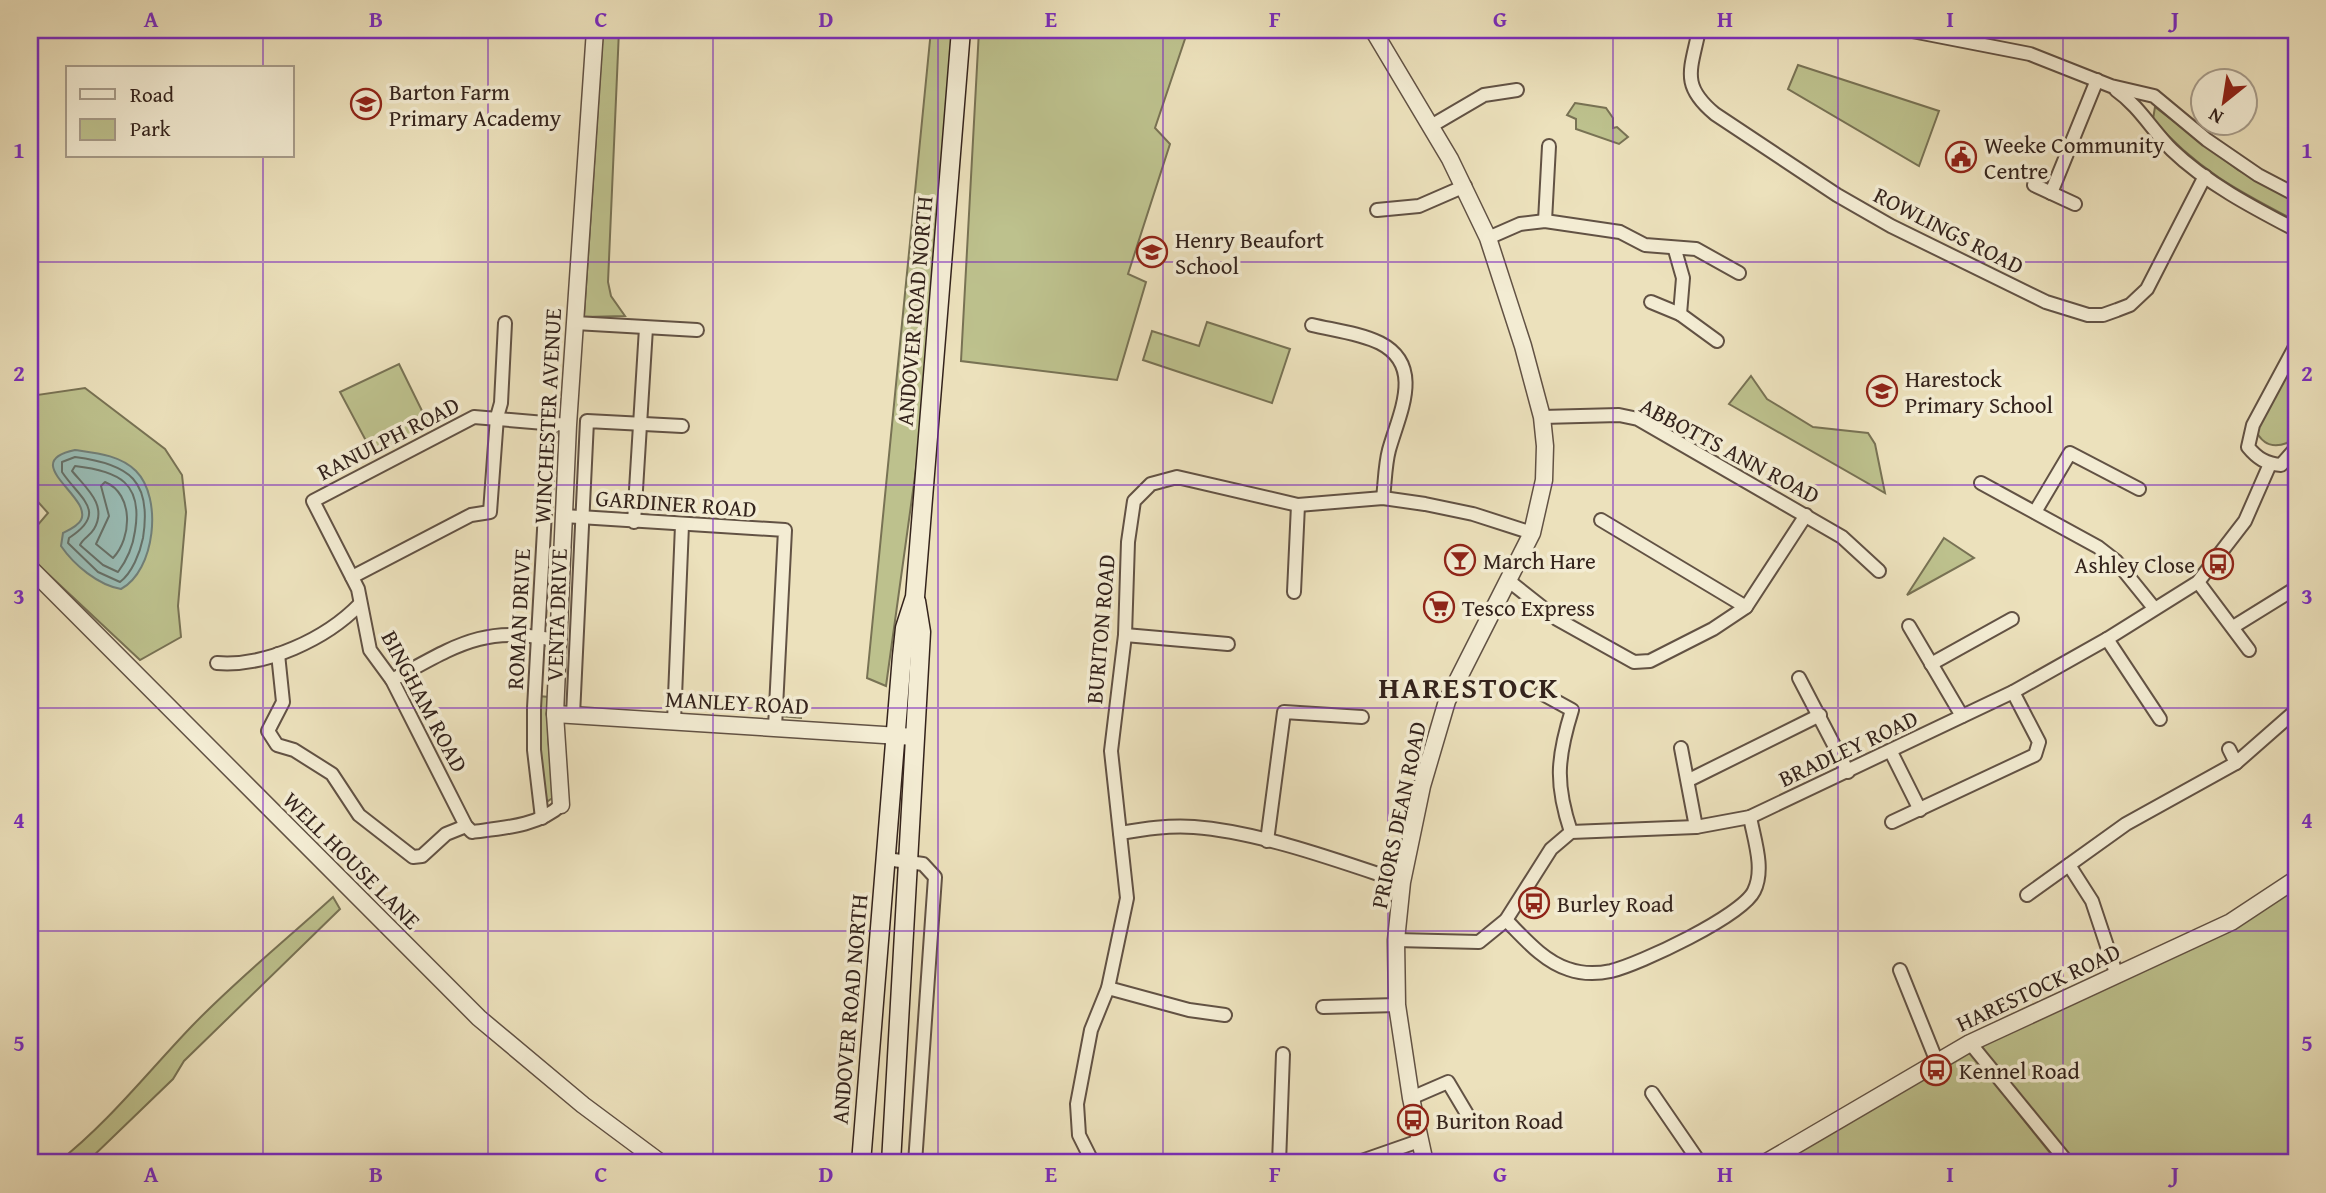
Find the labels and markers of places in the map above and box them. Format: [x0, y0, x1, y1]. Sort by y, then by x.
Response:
place label: Barton Farm Primary Academy [389, 75, 562, 134]
school or university icon: Barton Farm Primary Academy [349, 87, 383, 121]
place label: Weeke Community Centre [1984, 128, 2165, 187]
public building icon: Weeke Community Centre [1944, 140, 1978, 174]
place label: Henry Beaufort School [1175, 223, 1324, 282]
school or university icon: Henry Beaufort School [1135, 235, 1169, 269]
place label: Harestock Primary School [1905, 362, 2053, 421]
school or university icon: Harestock Primary School [1865, 374, 1899, 408]
bar icon: March Hare [1443, 543, 1477, 577]
place label: March Hare [1483, 544, 1596, 577]
bus stop icon: Ashley Close [2201, 547, 2235, 581]
place label: Ashley Close [2075, 548, 2195, 581]
supermarket icon: Tesco Express [1422, 590, 1456, 624]
place label: Tesco Express [1462, 591, 1595, 624]
bus stop icon: Burley Road [1517, 886, 1551, 920]
place label: Burley Road [1557, 887, 1675, 920]
bus stop icon: Kennel Road [1919, 1053, 1953, 1087]
place label: Kennel Road [1959, 1054, 2080, 1087]
bus stop icon: Buriton Road [1396, 1103, 1430, 1137]
place label: Buriton Road [1436, 1104, 1564, 1137]

